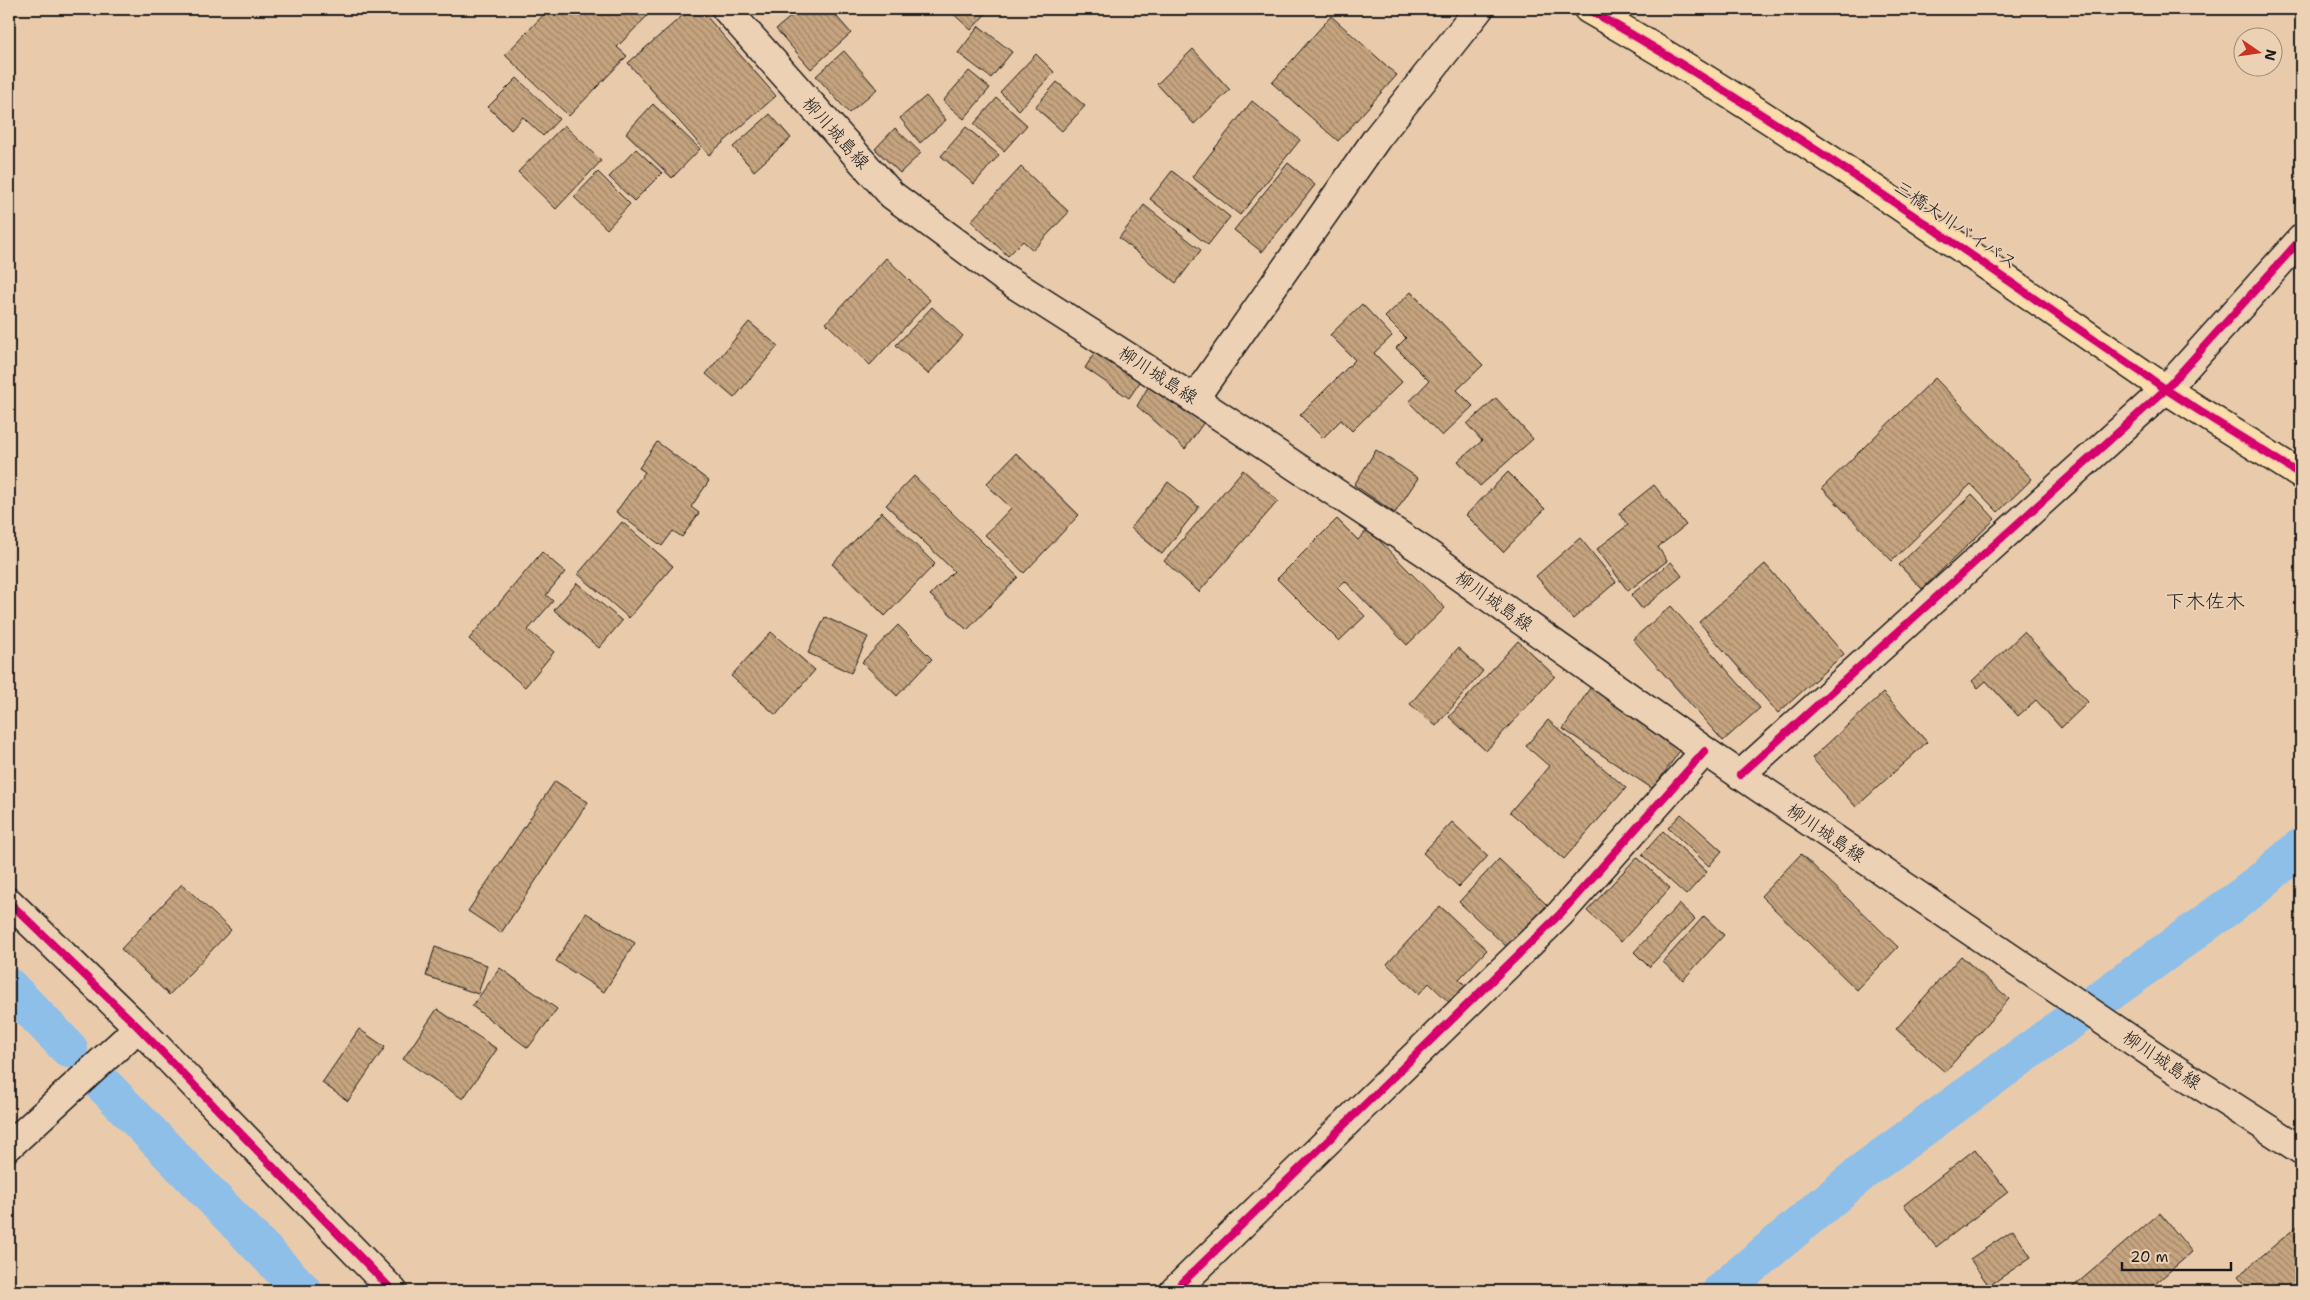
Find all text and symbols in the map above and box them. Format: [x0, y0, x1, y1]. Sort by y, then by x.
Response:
north arrow [2232, 28, 2282, 78]
text: N [2261, 47, 2281, 62]
street label: 柳川城島線 [797, 92, 875, 174]
street label: 三橋大川バイパス [1890, 175, 2022, 275]
street label: 柳川城島線 [1114, 340, 1202, 410]
street label: 柳川城島線 [1450, 565, 1538, 637]
district label: 下木佐木 [2165, 588, 2245, 614]
street label: 柳川城島線 [1782, 798, 1870, 868]
street label: 柳川城島線 [2118, 1025, 2206, 1095]
scale bar [2122, 1240, 2231, 1272]
text: 20 m [2130, 1247, 2169, 1267]

